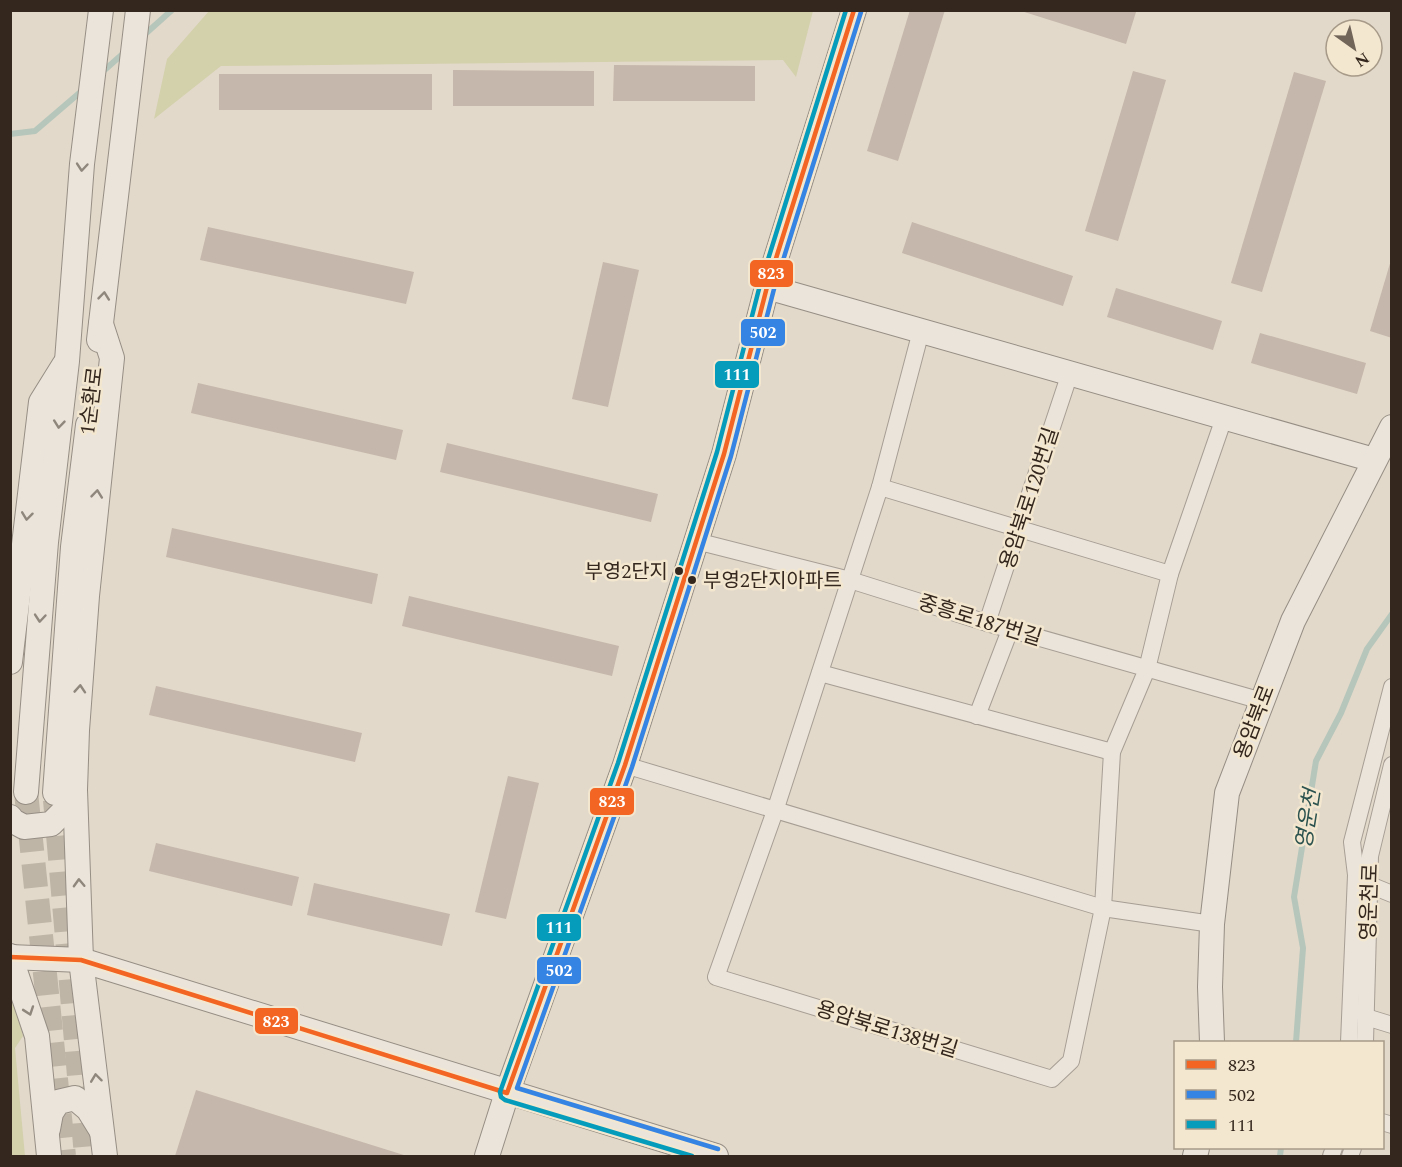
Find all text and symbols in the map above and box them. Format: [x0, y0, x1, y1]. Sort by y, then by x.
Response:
north arrow [1324, 18, 1384, 78]
text: N [1350, 46, 1374, 73]
one-way arrow [76, 162, 89, 171]
line badge: 823 [749, 259, 794, 288]
text: 823 [758, 262, 784, 286]
one-way arrow [98, 292, 110, 301]
line badge: 502 [740, 318, 786, 347]
text: 502 [750, 321, 776, 345]
line badge: 111 [714, 360, 760, 389]
text: 111 [724, 363, 750, 387]
street label: 1순환로 [72, 365, 112, 437]
one-way arrow [54, 419, 66, 428]
street label: 용암북로120번길 [992, 423, 1068, 573]
one-way arrow [90, 490, 103, 499]
one-way arrow [22, 511, 34, 521]
place label: 부영2단지 [584, 557, 668, 587]
marker: 부영2단지 [673, 565, 685, 577]
place label: 부영2단지아파트 [703, 566, 842, 596]
marker: 부영2단지아파트 [686, 574, 698, 586]
street label: 중흥로187번길 [914, 587, 1046, 655]
one-way arrow [34, 613, 47, 622]
street label: 용암북로 [1226, 681, 1284, 764]
one-way arrow [73, 684, 86, 693]
water label: 영운천 [1287, 784, 1330, 852]
line badge: 823 [589, 787, 635, 816]
text: 823 [599, 790, 625, 814]
street label: 영운천로 [1353, 863, 1387, 941]
one-way arrow [73, 879, 86, 888]
line badge: 111 [536, 913, 582, 942]
text: 111 [546, 916, 572, 940]
line badge: 502 [536, 956, 582, 985]
text: 502 [546, 959, 572, 983]
street label: 용암북로138번길 [812, 993, 962, 1067]
one-way arrow [21, 1005, 34, 1016]
line badge: 823 [254, 1007, 299, 1035]
text: 823 [263, 1010, 289, 1034]
legend [1174, 1041, 1384, 1149]
text: 823 [1228, 1052, 1255, 1079]
one-way arrow [90, 1073, 103, 1082]
text: 502 [1228, 1082, 1255, 1109]
text: 111 [1228, 1112, 1255, 1139]

